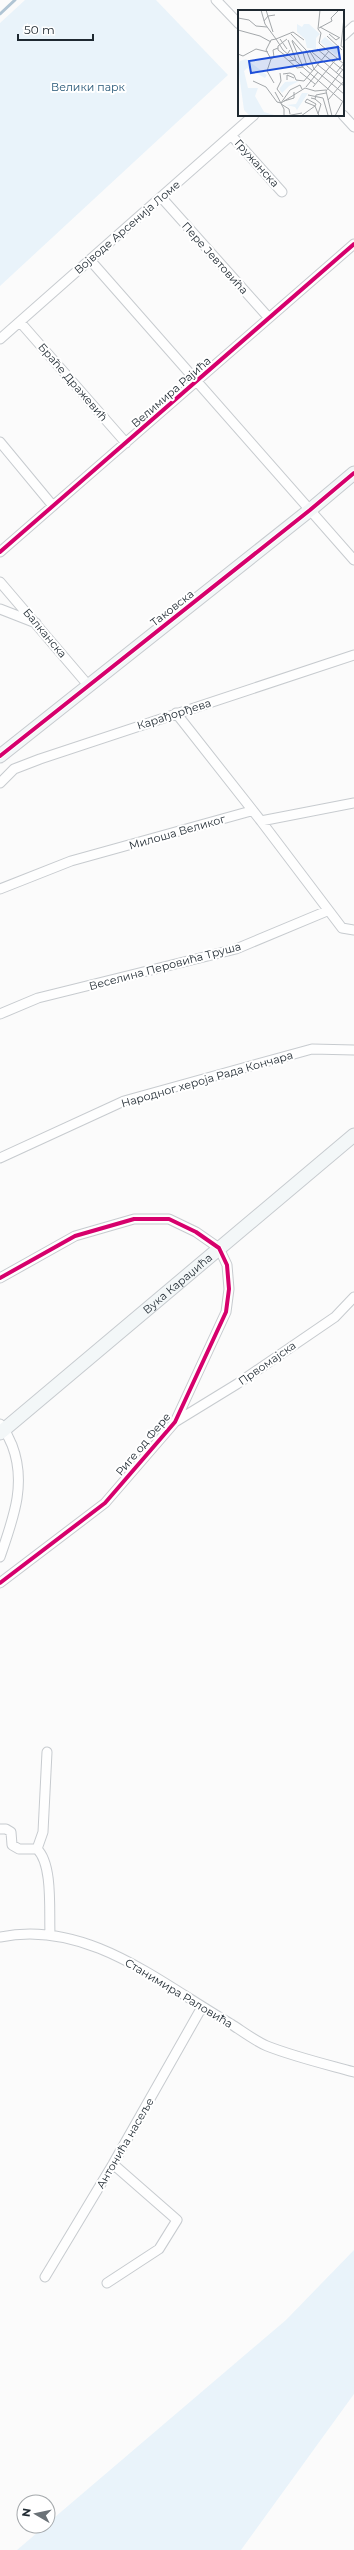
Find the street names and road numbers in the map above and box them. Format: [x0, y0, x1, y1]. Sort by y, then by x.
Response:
street label: Гружанска [232, 136, 282, 190]
street label: Војводе Арсенија Ломе [71, 177, 183, 277]
street label: Пере Јевтовића [179, 219, 251, 297]
street label: Браће Дражевић [35, 340, 111, 424]
street label: Велимира Рајића [128, 354, 214, 430]
street label: Таковска [147, 587, 197, 629]
street label: Балканска [20, 605, 70, 661]
street label: Карађорђева [135, 695, 213, 733]
street label: Милоша Великог [127, 811, 227, 852]
street label: Веселина Перовића Труша [87, 939, 243, 993]
street label: Народног хероја Рада Кончара [119, 1048, 295, 1110]
street label: Вука Караџића [140, 1250, 215, 1317]
street label: Првомајска [235, 1338, 299, 1388]
street label: Риге од Фере [113, 1409, 174, 1478]
street label: Станимира Раловића [122, 1955, 236, 2031]
street label: Антонића насеље [93, 2095, 157, 2191]

